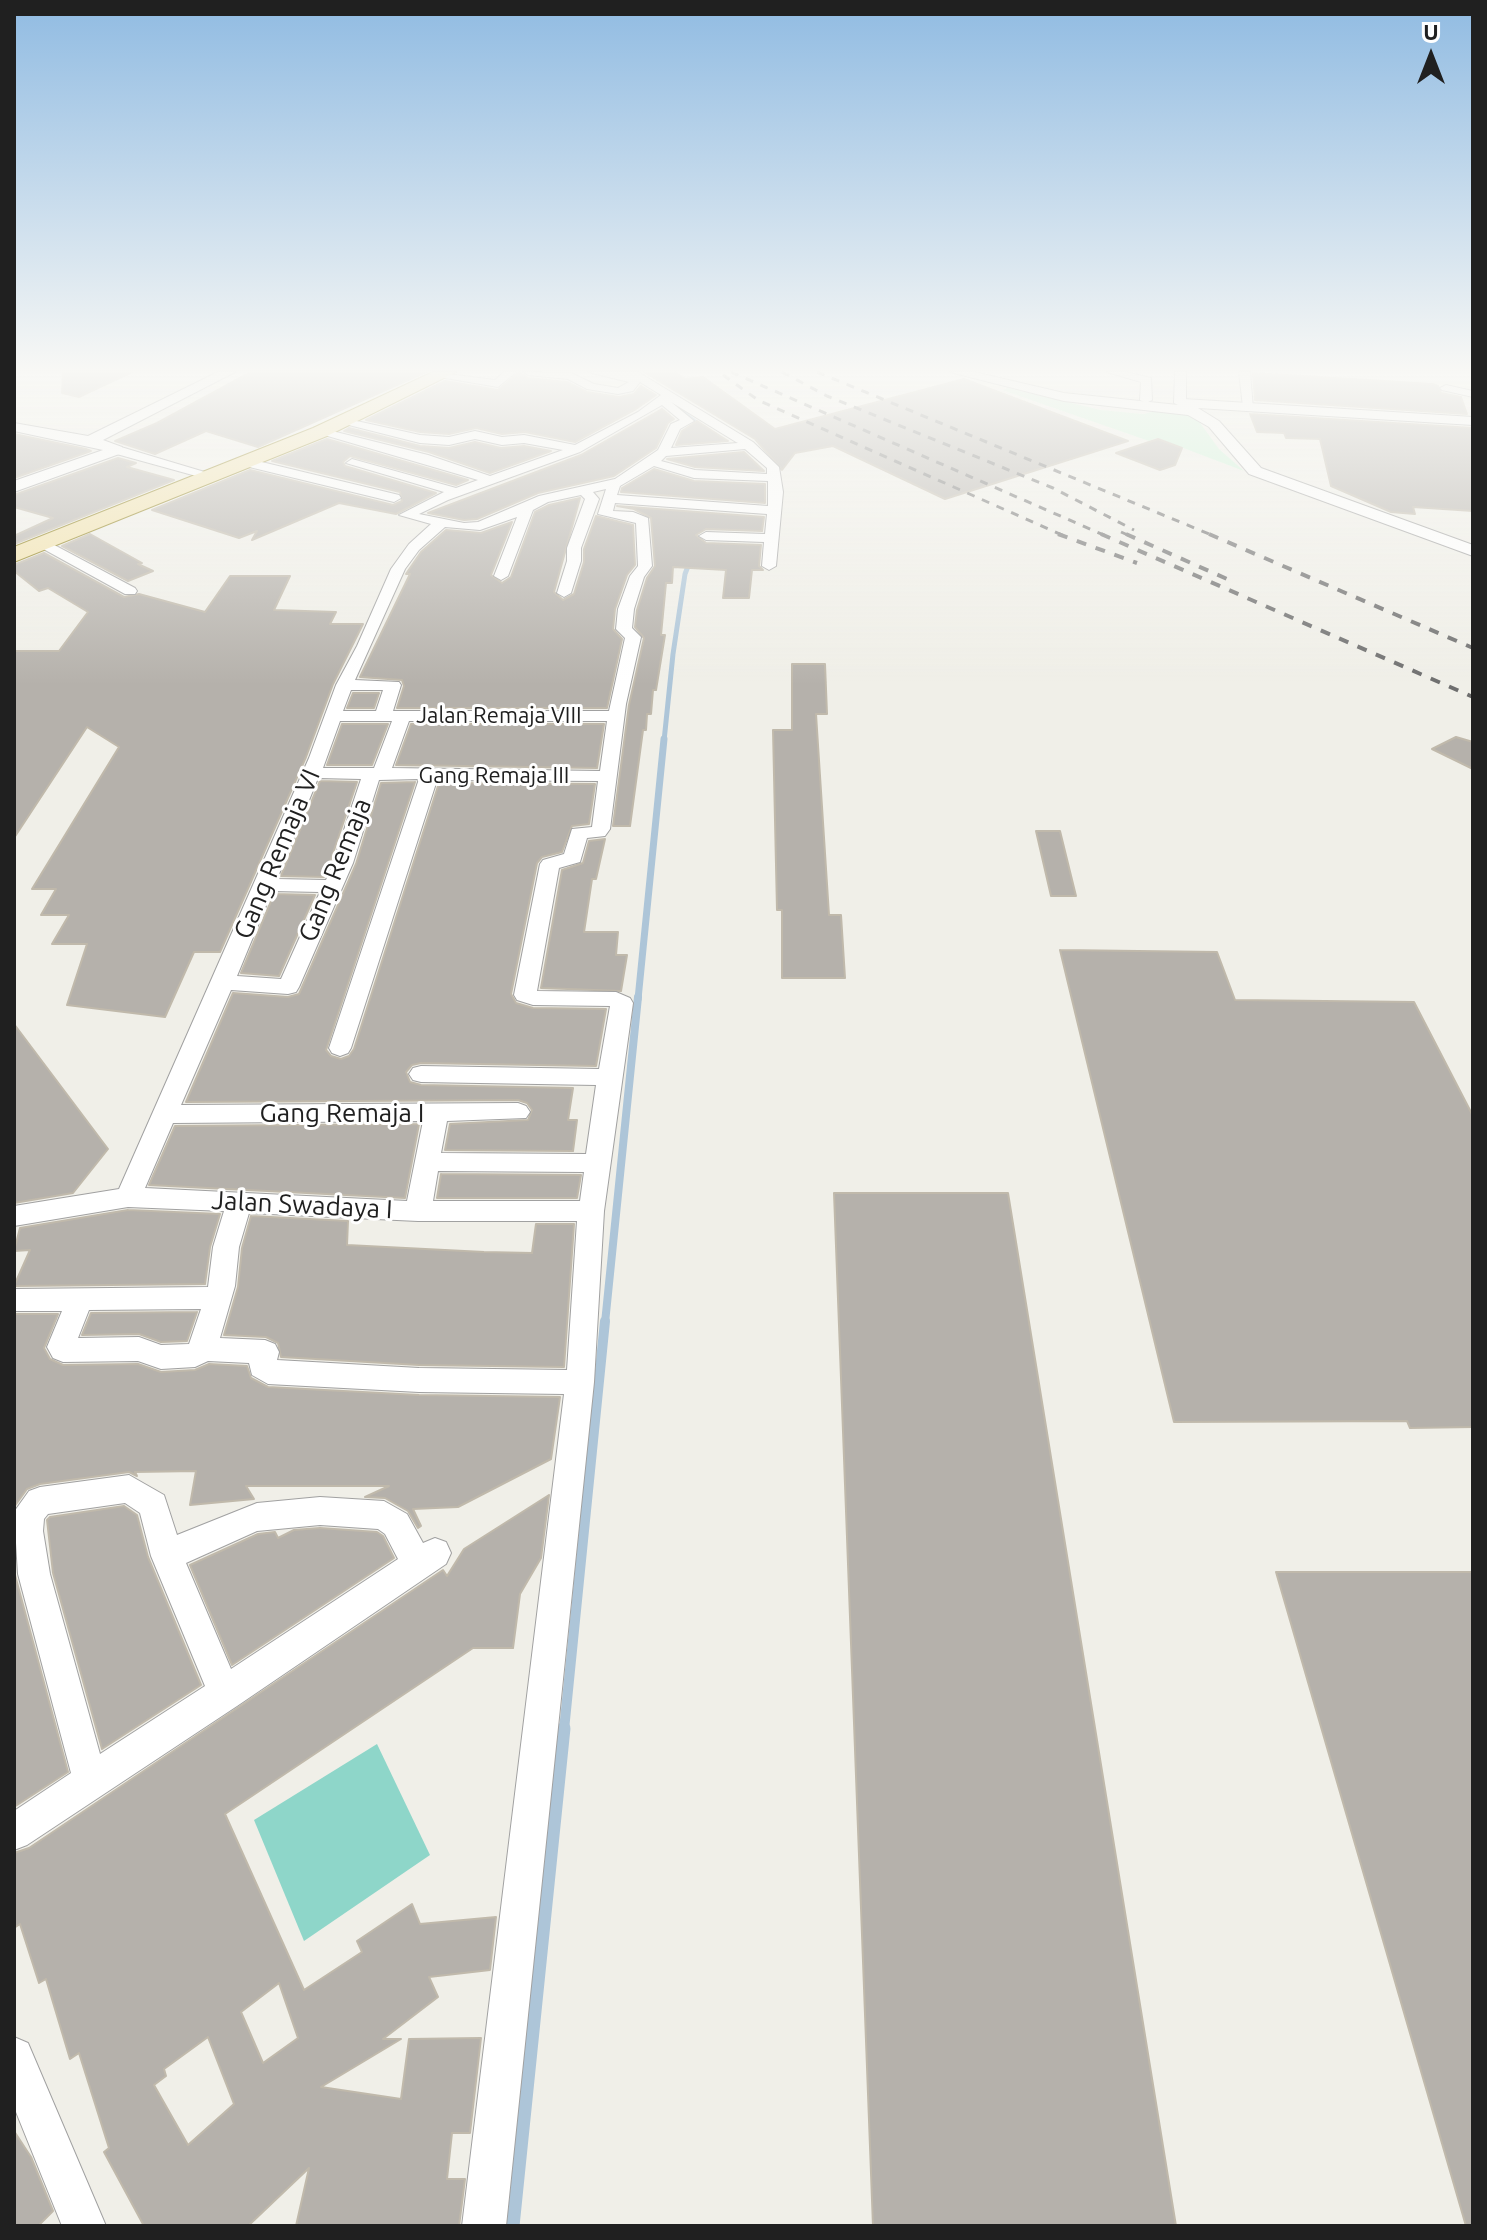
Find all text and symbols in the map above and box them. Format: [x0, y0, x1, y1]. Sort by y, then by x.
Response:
north arrow [1391, 16, 1471, 96]
text: U [1423, 19, 1439, 44]
street label: Jalan Remaja VIII [416, 703, 582, 729]
street label: Gang Remaja III [419, 763, 569, 789]
street label: Gang Remaja VI [227, 764, 327, 944]
street label: Gang Remaja [292, 794, 378, 946]
street label: Gang Remaja I [260, 1097, 424, 1129]
street label: Jalan Swadaya I [211, 1185, 393, 1225]

